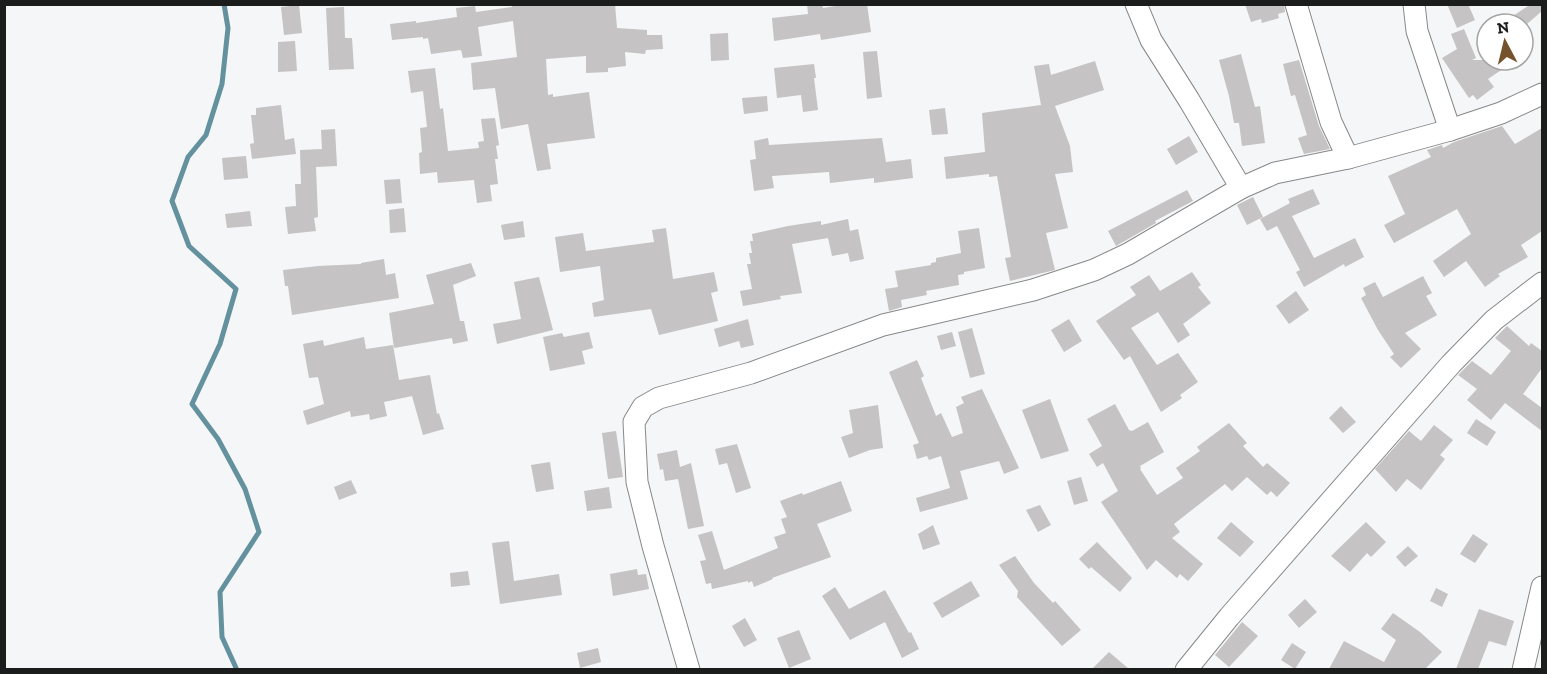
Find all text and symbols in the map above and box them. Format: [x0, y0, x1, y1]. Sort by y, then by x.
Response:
north arrow [1475, 12, 1535, 72]
text: N [1496, 17, 1510, 38]

